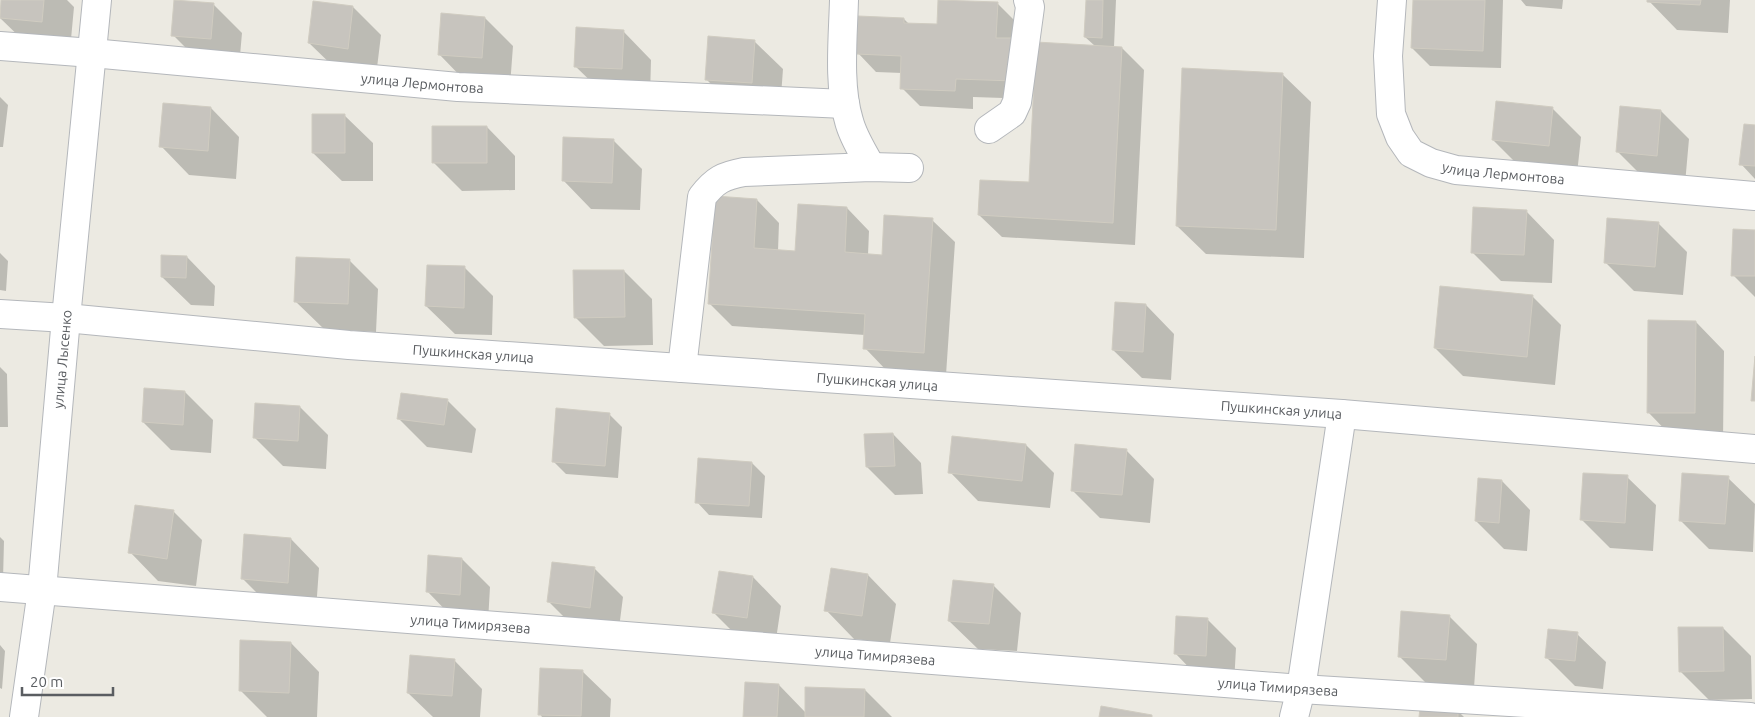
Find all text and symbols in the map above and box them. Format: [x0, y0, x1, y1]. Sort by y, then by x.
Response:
street label: улица Лермонтова [360, 70, 484, 96]
street label: улица Лермонтова [1440, 158, 1565, 187]
street label: улица Лысенко [50, 309, 75, 409]
street label: Пушкинская улица [412, 341, 534, 366]
street label: Пушкинская улица [816, 370, 938, 394]
street label: Пушкинская улица [1220, 398, 1343, 422]
street label: улица Тимирязева [410, 611, 531, 637]
street label: улица Тимирязева [815, 643, 936, 668]
scale bar [22, 664, 114, 696]
text: 20 m [30, 673, 63, 690]
street label: улица Тимирязева [1217, 675, 1339, 699]

